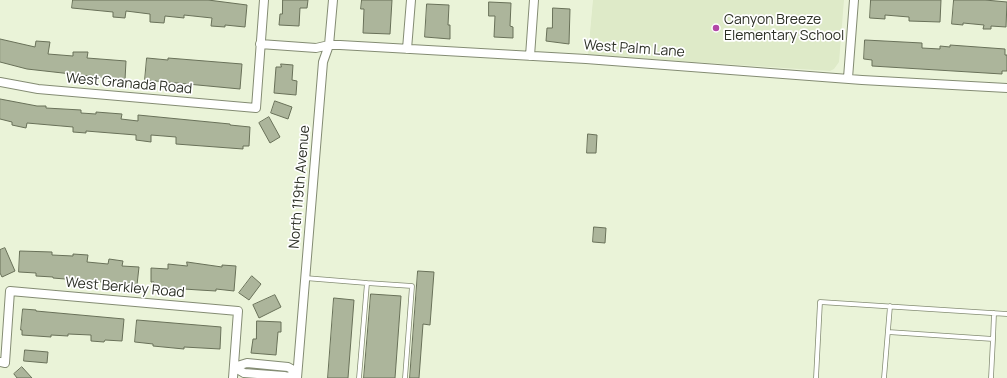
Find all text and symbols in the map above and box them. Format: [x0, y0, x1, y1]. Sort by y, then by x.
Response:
place label: Canyon Breeze Elementary School [724, 12, 844, 44]
marker: Canyon Breeze Elementary School [711, 23, 721, 33]
street label: West Palm Lane [583, 37, 685, 61]
street label: West Granada Road [65, 70, 193, 98]
street label: North 119th Avenue [286, 125, 314, 249]
street label: West Berkley Road [65, 274, 185, 302]

